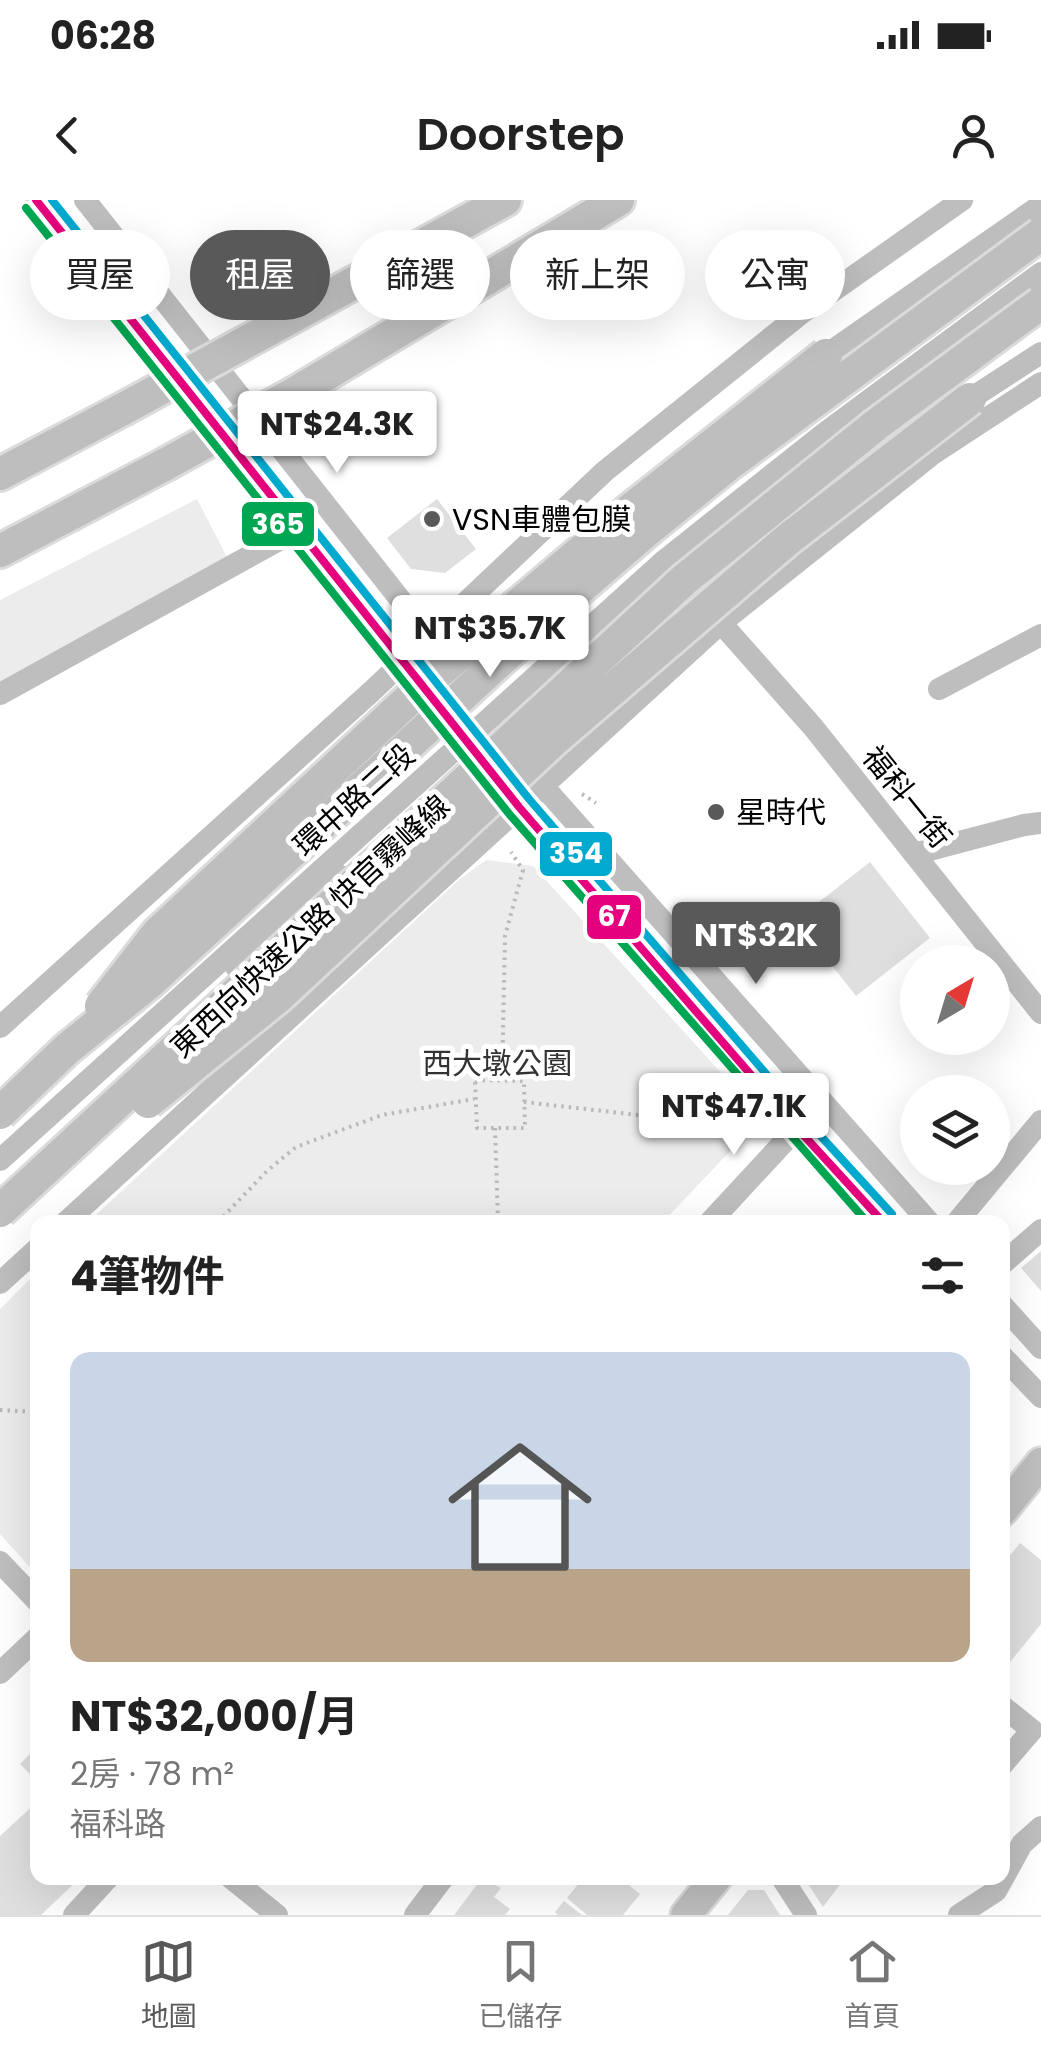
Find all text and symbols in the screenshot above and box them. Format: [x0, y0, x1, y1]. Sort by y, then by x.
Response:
text: 06:28 [50, 9, 156, 62]
text: Doorstep [416, 103, 625, 166]
icon: back [40, 108, 95, 163]
icon: person [946, 108, 1001, 163]
chip: 買屋 [30, 230, 170, 320]
chip: 租屋 [190, 230, 330, 320]
chip: 篩選 [350, 230, 490, 320]
chip: 新上架 [510, 230, 685, 320]
chip: 公寓 [705, 230, 845, 320]
pin: NT$24.3K [234, 391, 440, 476]
text: NT$24.3K [260, 401, 414, 446]
place label: VSN車體包膜 [452, 498, 631, 541]
line badge: 365 [240, 500, 316, 548]
text: 365 [252, 505, 304, 544]
marker: VSN車體包膜 [421, 508, 443, 530]
pin: NT$35.7K [387, 595, 593, 680]
text: NT$35.7K [414, 605, 566, 650]
street label: 環中路二段 [284, 734, 424, 866]
street label: 福科一街 [853, 737, 961, 857]
street label: 東西向快速公路 快官霧峰線 [161, 785, 459, 1067]
place label: 星時代 [736, 791, 826, 834]
marker: 星時代 [705, 801, 727, 823]
line badge: 354 [538, 830, 614, 878]
text: 354 [549, 834, 603, 873]
line badge: 67 [585, 893, 643, 941]
text: 67 [598, 897, 630, 936]
pin: NT$32K [675, 902, 837, 987]
text: NT$32K [694, 912, 818, 957]
north arrow [900, 945, 1010, 1055]
map controls [900, 945, 1010, 1185]
park label: 西大墩公園 [422, 1042, 572, 1085]
pin: NT$47.1K [631, 1073, 837, 1158]
button: layers [900, 1075, 1010, 1185]
text: NT$47.1K [661, 1083, 807, 1128]
text: 4筆物件 [70, 1247, 224, 1306]
icon: filters [915, 1248, 970, 1303]
icon: home [430, 1417, 610, 1597]
text: NT$32,000/月 [70, 1687, 359, 1746]
text: 2房 · 78 m² [70, 1751, 234, 1796]
text: 福科路 [70, 1801, 166, 1846]
tab: 地圖 [141, 1934, 197, 2038]
tab: 已儲存 [478, 1934, 562, 2038]
tab: 首頁 [844, 1934, 900, 2038]

